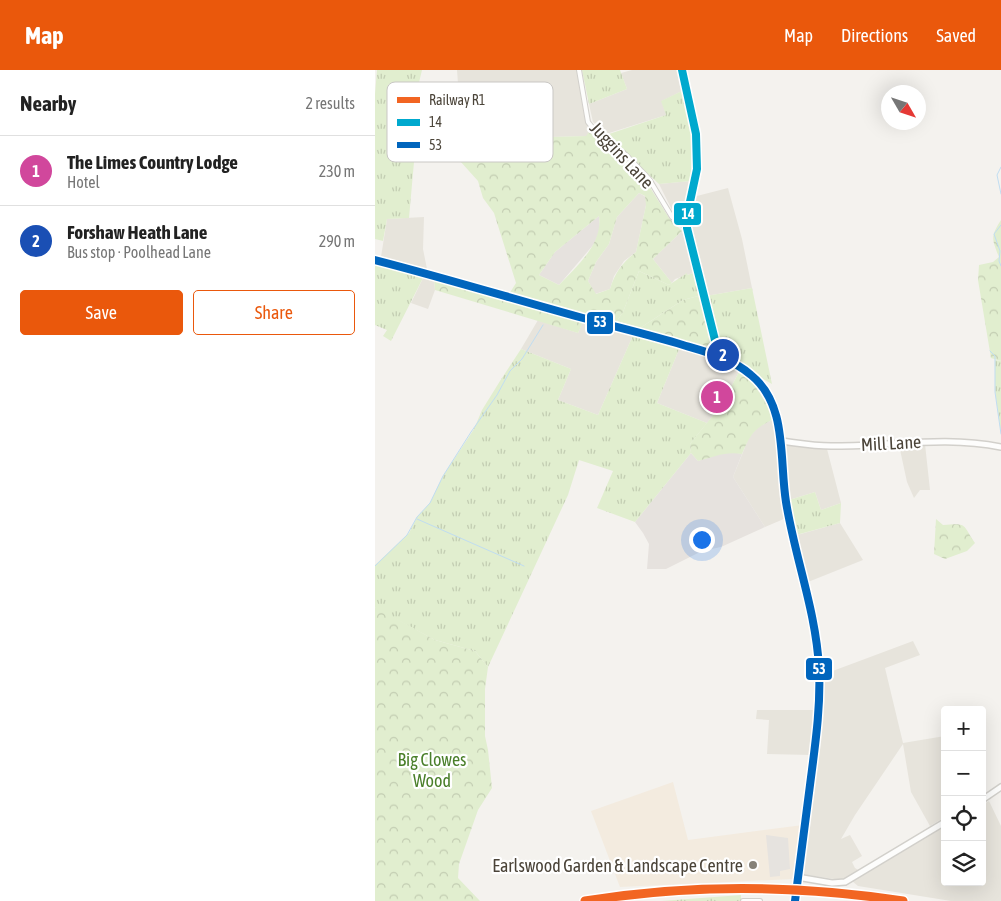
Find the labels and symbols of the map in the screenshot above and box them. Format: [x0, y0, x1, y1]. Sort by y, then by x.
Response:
legend [387, 82, 553, 162]
north arrow [881, 85, 926, 130]
text: Railway R1 [429, 92, 485, 108]
text: 14 [429, 114, 443, 130]
street label: Juggins Lane [586, 117, 658, 193]
text: 53 [429, 137, 442, 153]
line badge: 14 [673, 202, 702, 226]
text: 14 [681, 206, 695, 222]
line badge: 53 [586, 311, 614, 335]
text: 53 [593, 314, 607, 330]
pin: 2 [707, 336, 739, 374]
pin: 1 [701, 378, 733, 416]
street label: Mill Lane [860, 431, 922, 455]
your location [689, 527, 715, 553]
line badge: 53 [805, 657, 833, 681]
text: 53 [812, 661, 826, 677]
park label: Big Clowes Wood [398, 749, 466, 791]
place label: Earlswood Garden & Landscape Centre [492, 855, 743, 876]
marker: Earlswood Garden & Landscape Centre [747, 859, 759, 871]

